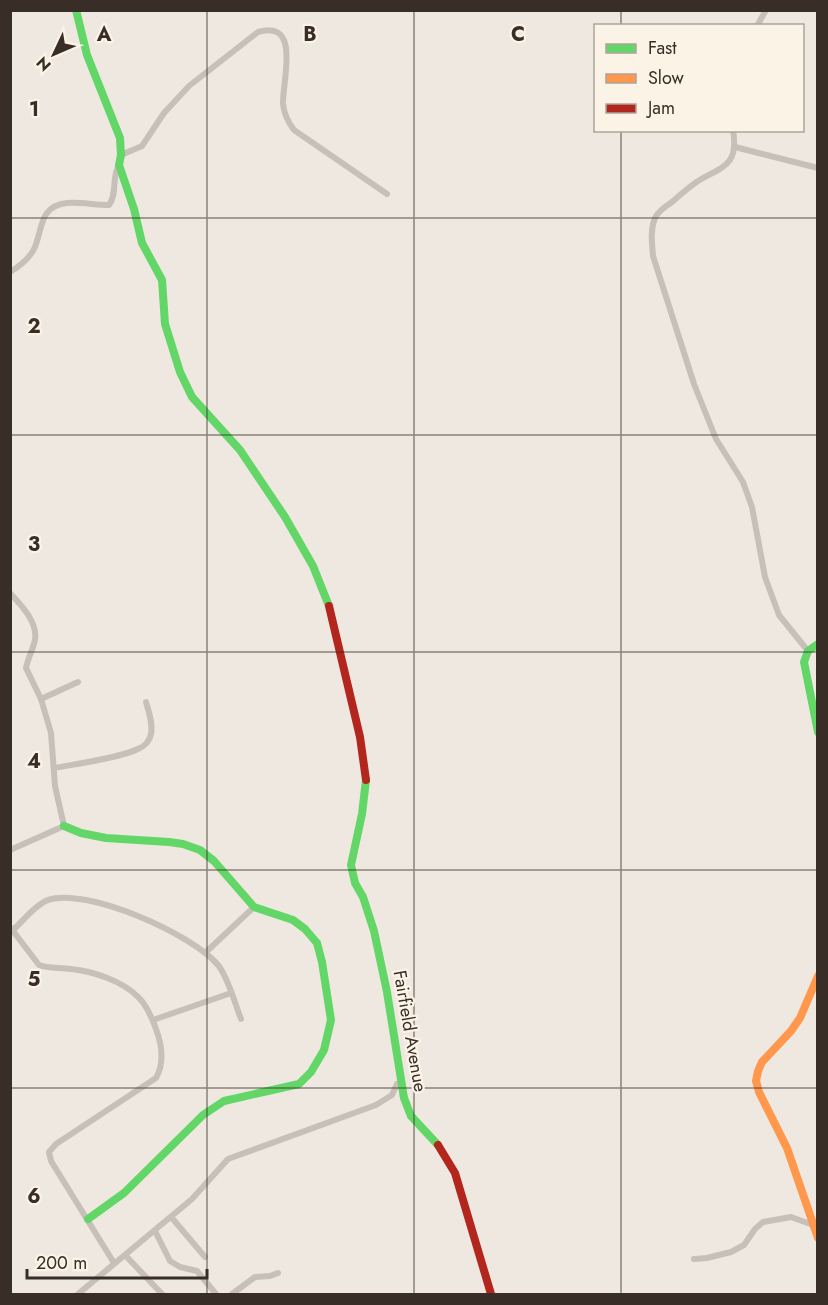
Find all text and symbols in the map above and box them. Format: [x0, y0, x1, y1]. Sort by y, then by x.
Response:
text: A [96, 20, 112, 49]
text: B [303, 20, 317, 49]
text: C [511, 20, 525, 49]
north arrow [24, 24, 84, 84]
legend [594, 24, 804, 132]
text: Fast [648, 35, 677, 61]
text: N [31, 52, 56, 77]
text: Slow [648, 65, 685, 91]
text: 1 [29, 95, 39, 124]
text: Jam [646, 95, 675, 121]
text: 2 [27, 312, 41, 341]
text: 3 [28, 530, 40, 559]
text: 4 [27, 747, 41, 776]
text: 5 [28, 965, 41, 994]
street label: Fairfield Avenue [387, 968, 433, 1094]
text: 6 [27, 1182, 41, 1211]
scale bar [27, 1242, 207, 1280]
text: 200 m [36, 1250, 87, 1276]

